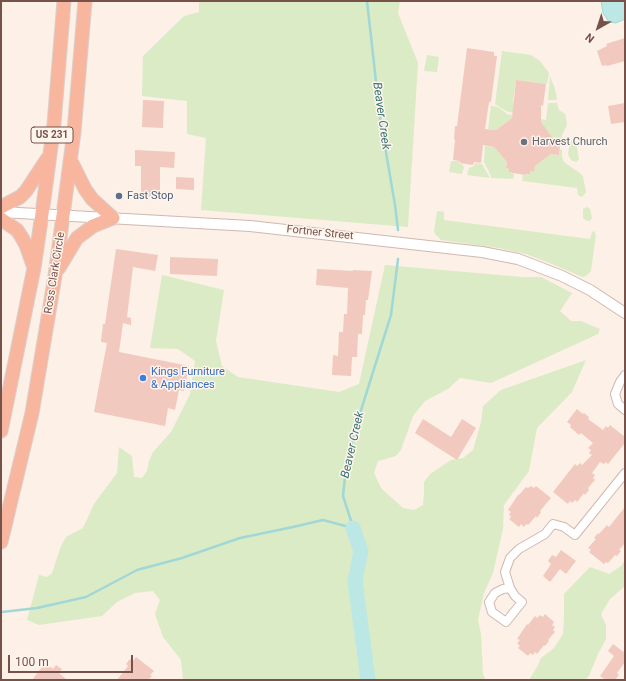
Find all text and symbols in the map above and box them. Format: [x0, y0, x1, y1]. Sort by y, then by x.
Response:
north arrow [578, 8, 618, 48]
text: N [583, 30, 597, 45]
water label: Beaver Creek [369, 81, 393, 151]
road number: US 231 [31, 127, 73, 143]
place label: Harvest Church [532, 135, 607, 149]
marker: Harvest Church [519, 137, 529, 147]
place label: Fast Stop [127, 189, 173, 203]
marker: Fast Stop [114, 191, 124, 201]
street label: Fortner Street [286, 223, 354, 243]
street label: Ross Clark Circle [42, 231, 68, 315]
place label: Kings Furniture & Appliances [151, 365, 225, 391]
marker: Kings Furniture & Appliances [138, 373, 148, 383]
water label: Beaver Creek [338, 410, 368, 480]
scale bar [10, 647, 135, 673]
text: 100 m [15, 655, 49, 669]

